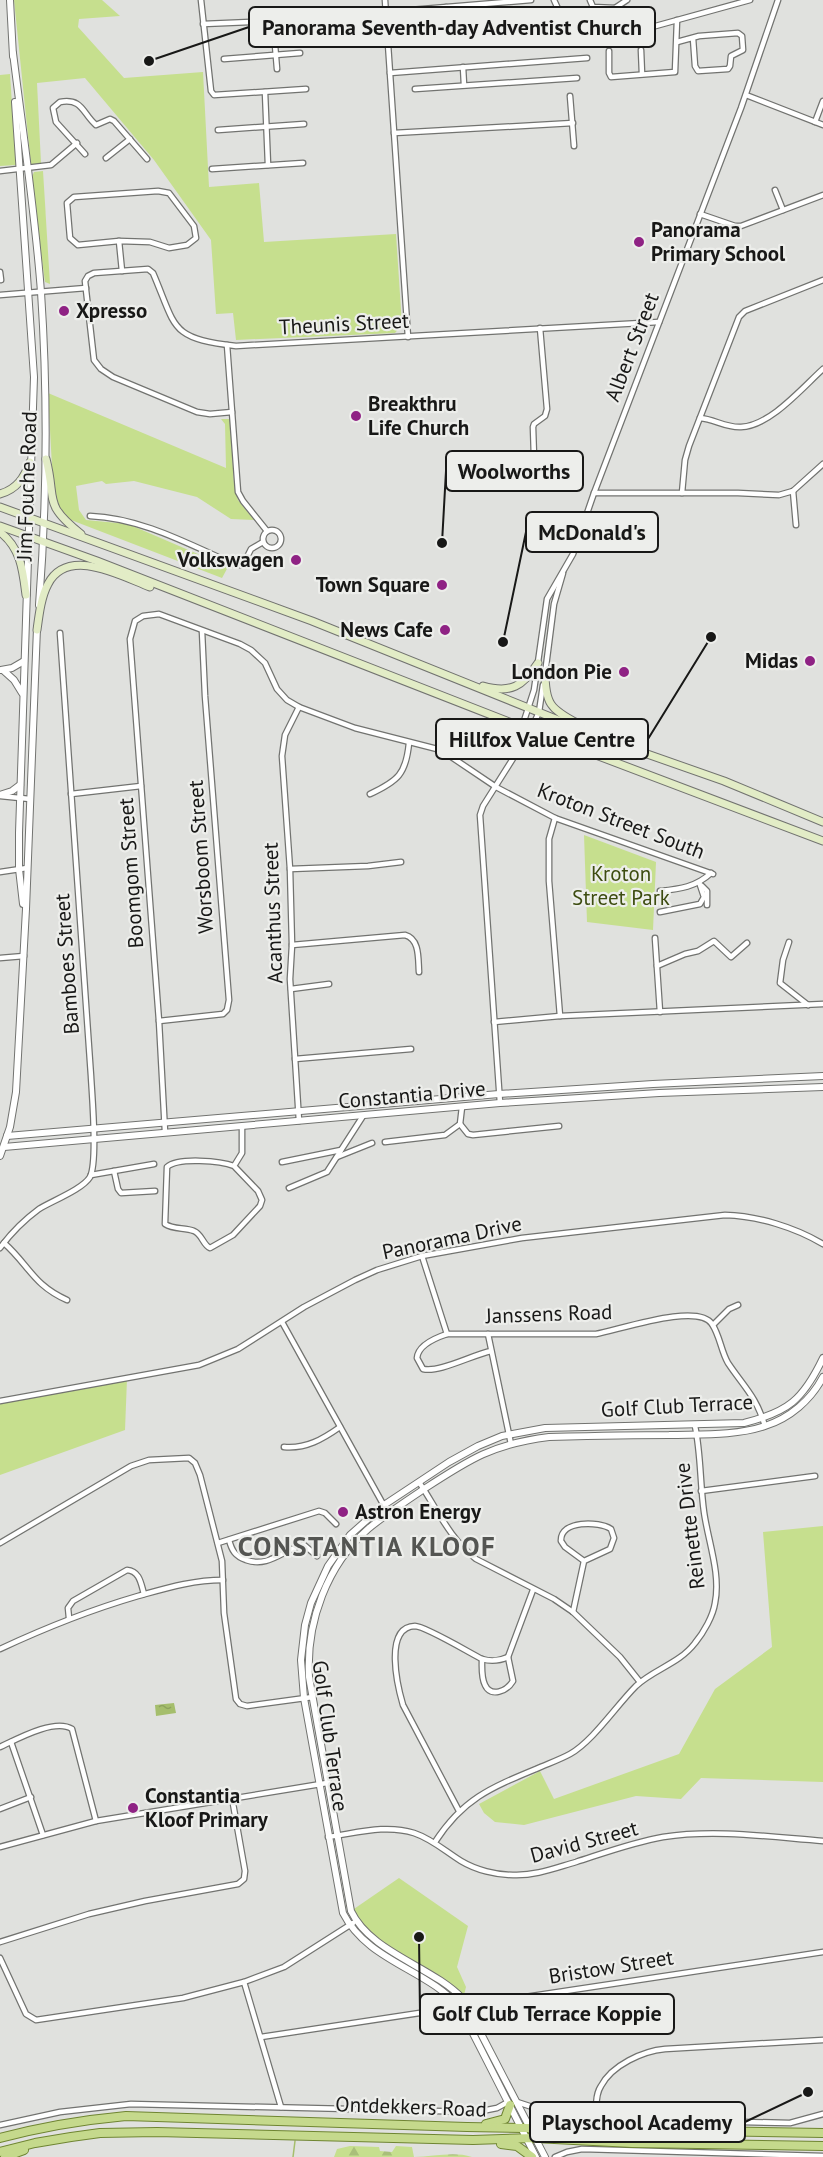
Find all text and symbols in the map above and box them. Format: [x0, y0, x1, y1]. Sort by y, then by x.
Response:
callout: Panorama Seventh-day Adventist Church [249, 7, 655, 47]
text: Panorama Seventh-day Adventist Church [262, 13, 642, 41]
place label: Panorama Primary School [651, 216, 786, 267]
marker: Panorama Primary School [632, 235, 646, 249]
street label: Albert Street [598, 289, 665, 405]
place label: Xpresso [76, 297, 147, 324]
marker: Xpresso [57, 304, 71, 318]
street label: Theunis Street [278, 307, 410, 340]
place label: Breakthru Life Church [368, 390, 469, 441]
marker: Breakthru Life Church [349, 409, 363, 423]
street label: Jim Fouche Road [10, 411, 43, 562]
callout: Woolworths [446, 451, 583, 491]
text: Woolworths [458, 457, 570, 485]
callout: McDonald's [526, 512, 658, 552]
text: McDonald's [538, 518, 646, 546]
place label: Volkswagen [176, 546, 284, 573]
marker: Volkswagen [289, 553, 303, 567]
place label: Town Square [316, 571, 430, 598]
marker: Town Square [435, 578, 449, 592]
place label: News Cafe [340, 616, 433, 643]
marker: News Cafe [438, 623, 452, 637]
place label: Midas [745, 647, 798, 674]
marker: Midas [803, 654, 817, 668]
place label: London Pie [512, 658, 612, 685]
marker: London Pie [617, 665, 631, 679]
callout: Hillfox Value Centre [436, 719, 648, 759]
text: Hillfox Value Centre [449, 725, 635, 753]
street label: Kroton Street South [534, 776, 709, 865]
street label: Worsboom Street [182, 779, 219, 935]
street label: Boomgom Street [112, 797, 149, 949]
street label: Acanthus Street [257, 842, 288, 984]
park label: Kroton Street Park [572, 860, 670, 911]
street label: Bamboes Street [48, 893, 85, 1035]
street label: Constantia Drive [337, 1075, 487, 1114]
street label: Panorama Drive [380, 1210, 524, 1265]
street label: Janssens Road [484, 1298, 613, 1329]
street label: Golf Club Terrace [600, 1388, 754, 1423]
street label: Reinette Drive [668, 1461, 711, 1591]
place label: Astron Energy [355, 1498, 482, 1525]
marker: Astron Energy [336, 1505, 350, 1519]
district label: CONSTANTIA KLOOF [238, 1529, 496, 1563]
street label: Golf Club Terrace [307, 1659, 354, 1813]
place label: Constantia Kloof Primary [145, 1782, 269, 1833]
marker: Constantia Kloof Primary [126, 1801, 140, 1815]
street label: David Street [527, 1814, 641, 1869]
street label: Bristow Street [547, 1943, 675, 1990]
callout: Golf Club Terrace Koppie [420, 1994, 674, 2034]
text: Golf Club Terrace Koppie [432, 1999, 662, 2027]
street label: Ontdekkers Road [335, 2090, 487, 2123]
callout: Playschool Academy [530, 2102, 745, 2142]
text: Playschool Academy [542, 2108, 733, 2136]

